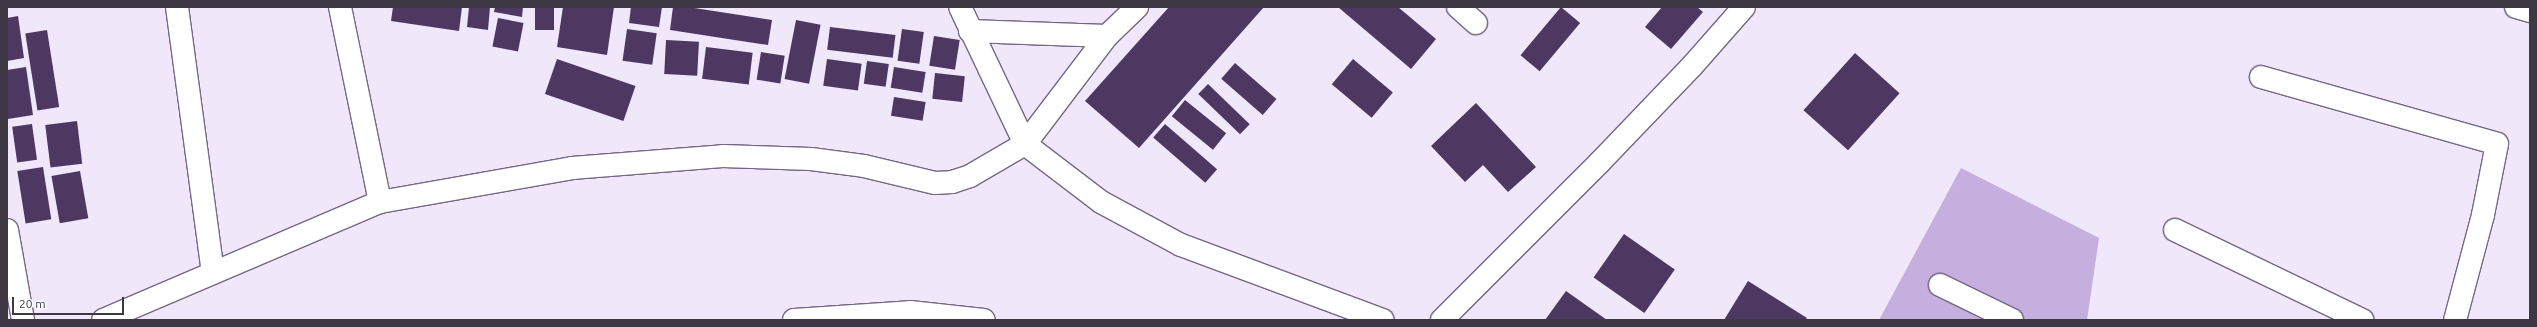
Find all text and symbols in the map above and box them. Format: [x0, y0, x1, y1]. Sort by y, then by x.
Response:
scale bar [14, 289, 126, 315]
text: 20 m [19, 297, 46, 310]

